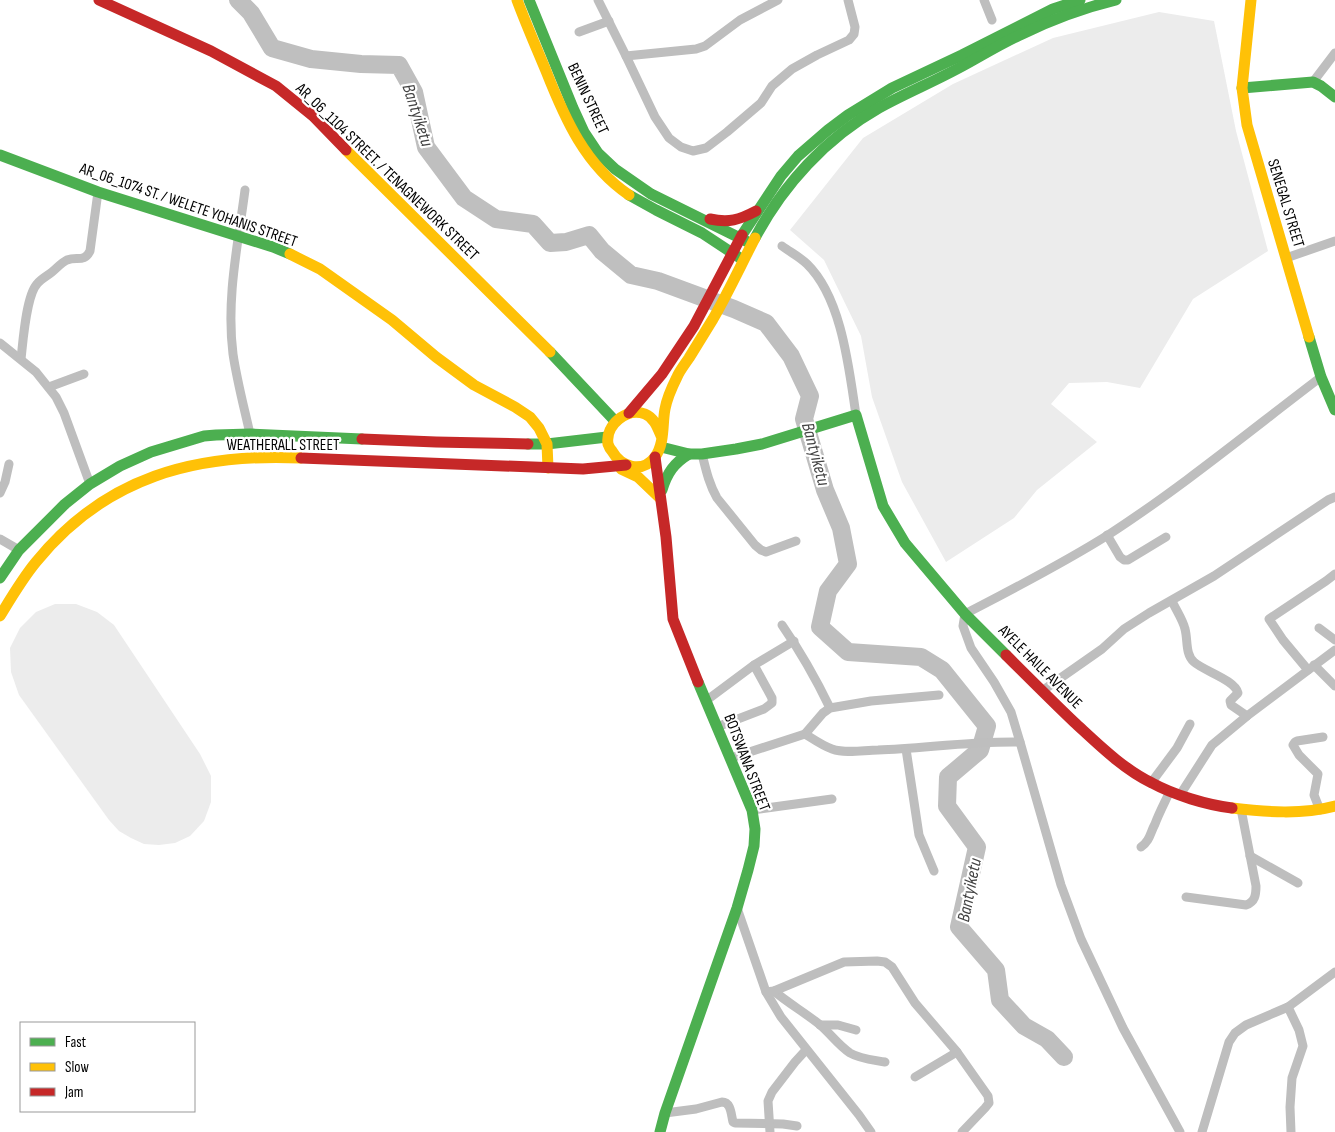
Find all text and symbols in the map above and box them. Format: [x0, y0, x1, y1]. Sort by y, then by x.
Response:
street label: BENIN STREET [563, 60, 613, 138]
street label: AR_06_1104 STREET. / TENAGNEWORK STREET [291, 79, 483, 265]
water label: Bantyiketu [398, 81, 438, 150]
street label: SENEGAL STREET [1263, 157, 1308, 251]
street label: AR_06_1074 ST. / WELETE YOHANIS STREET [76, 159, 300, 252]
water label: Bantyiketu [797, 420, 834, 489]
street label: WEATHERALL STREET [226, 436, 340, 455]
street label: AYELE HAILE AVENUE [993, 621, 1086, 713]
street label: BOTSWANA STREET [719, 711, 774, 814]
water label: Bantyiketu [953, 856, 986, 924]
legend [20, 1022, 195, 1112]
text: Fast [65, 1033, 87, 1052]
text: Slow [65, 1058, 89, 1077]
text: Jam [64, 1083, 83, 1102]

